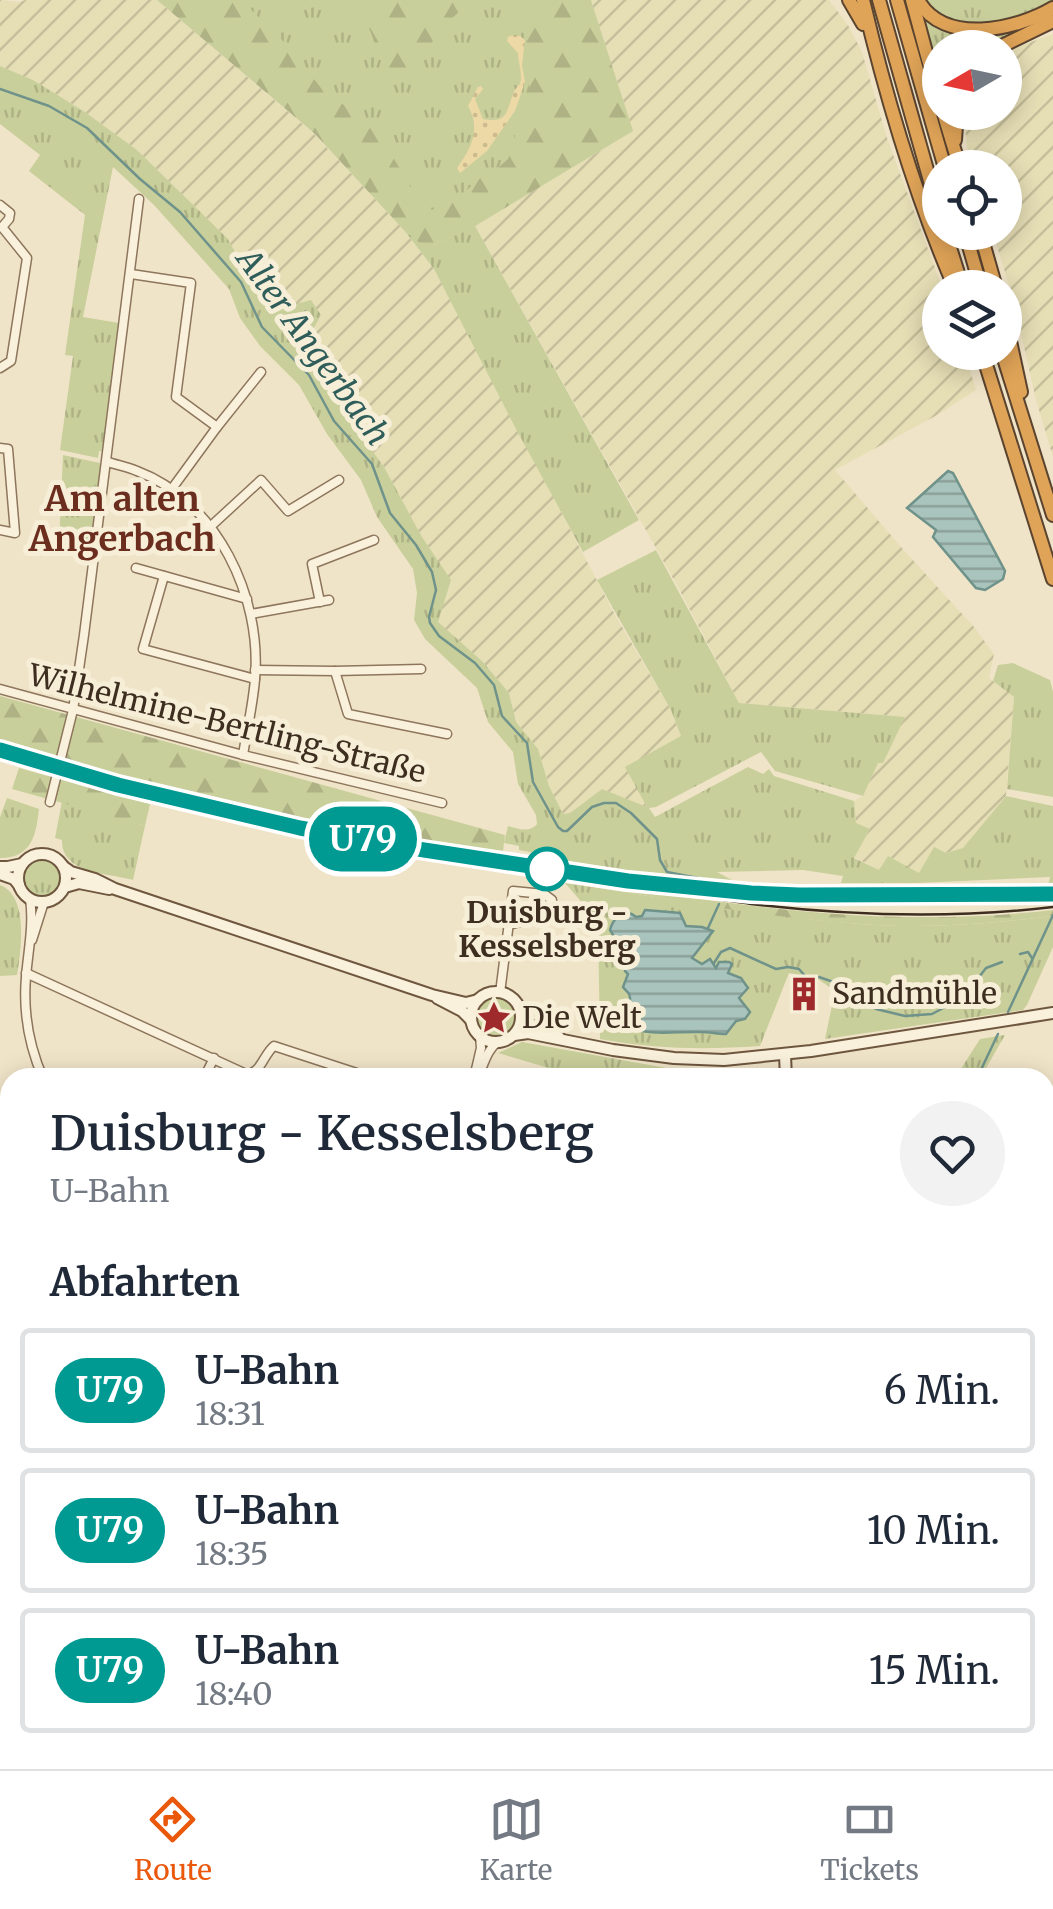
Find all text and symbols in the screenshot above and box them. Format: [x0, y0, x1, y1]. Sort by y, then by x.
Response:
north arrow [922, 30, 1022, 130]
map controls [922, 30, 1022, 370]
button: locate [922, 150, 1022, 250]
water label: Alter Angerbach [226, 238, 398, 453]
button: layers [922, 270, 1022, 370]
district label: Am alten Angerbach [28, 477, 215, 561]
street label: Wilhelmine-Bertling-Straße [24, 655, 430, 791]
line badge: U79 [306, 806, 420, 872]
text: U79 [329, 817, 397, 861]
marker: Duisburg - Kesselsberg [526, 848, 568, 890]
place label: Duisburg - Kesselsberg [458, 893, 636, 965]
place label: Sandmühle [832, 974, 997, 1012]
building icon: Sandmühle [785, 975, 823, 1013]
place label: Die Welt [522, 998, 642, 1036]
place icon: Die Welt [475, 999, 513, 1037]
button: heart [900, 1101, 1005, 1206]
text: Duisburg - Kesselsberg [50, 1103, 594, 1163]
text: U-Bahn [50, 1171, 169, 1211]
text: Abfahrten [50, 1259, 240, 1306]
text: U-Bahn [195, 1347, 339, 1394]
text: 6 Min. [884, 1367, 1000, 1414]
text: U79 [76, 1368, 144, 1412]
text: 18:31 [195, 1394, 265, 1434]
text: U-Bahn [195, 1487, 339, 1534]
text: 10 Min. [867, 1507, 1000, 1554]
text: U79 [76, 1508, 144, 1552]
text: 18:35 [195, 1534, 269, 1574]
text: U-Bahn [195, 1627, 339, 1674]
text: 15 Min. [869, 1647, 1000, 1694]
text: U79 [76, 1648, 144, 1692]
text: 18:40 [195, 1674, 273, 1714]
tab: Route [134, 1792, 212, 1888]
tab: Karte [480, 1792, 552, 1888]
tab: Tickets [820, 1792, 919, 1888]

